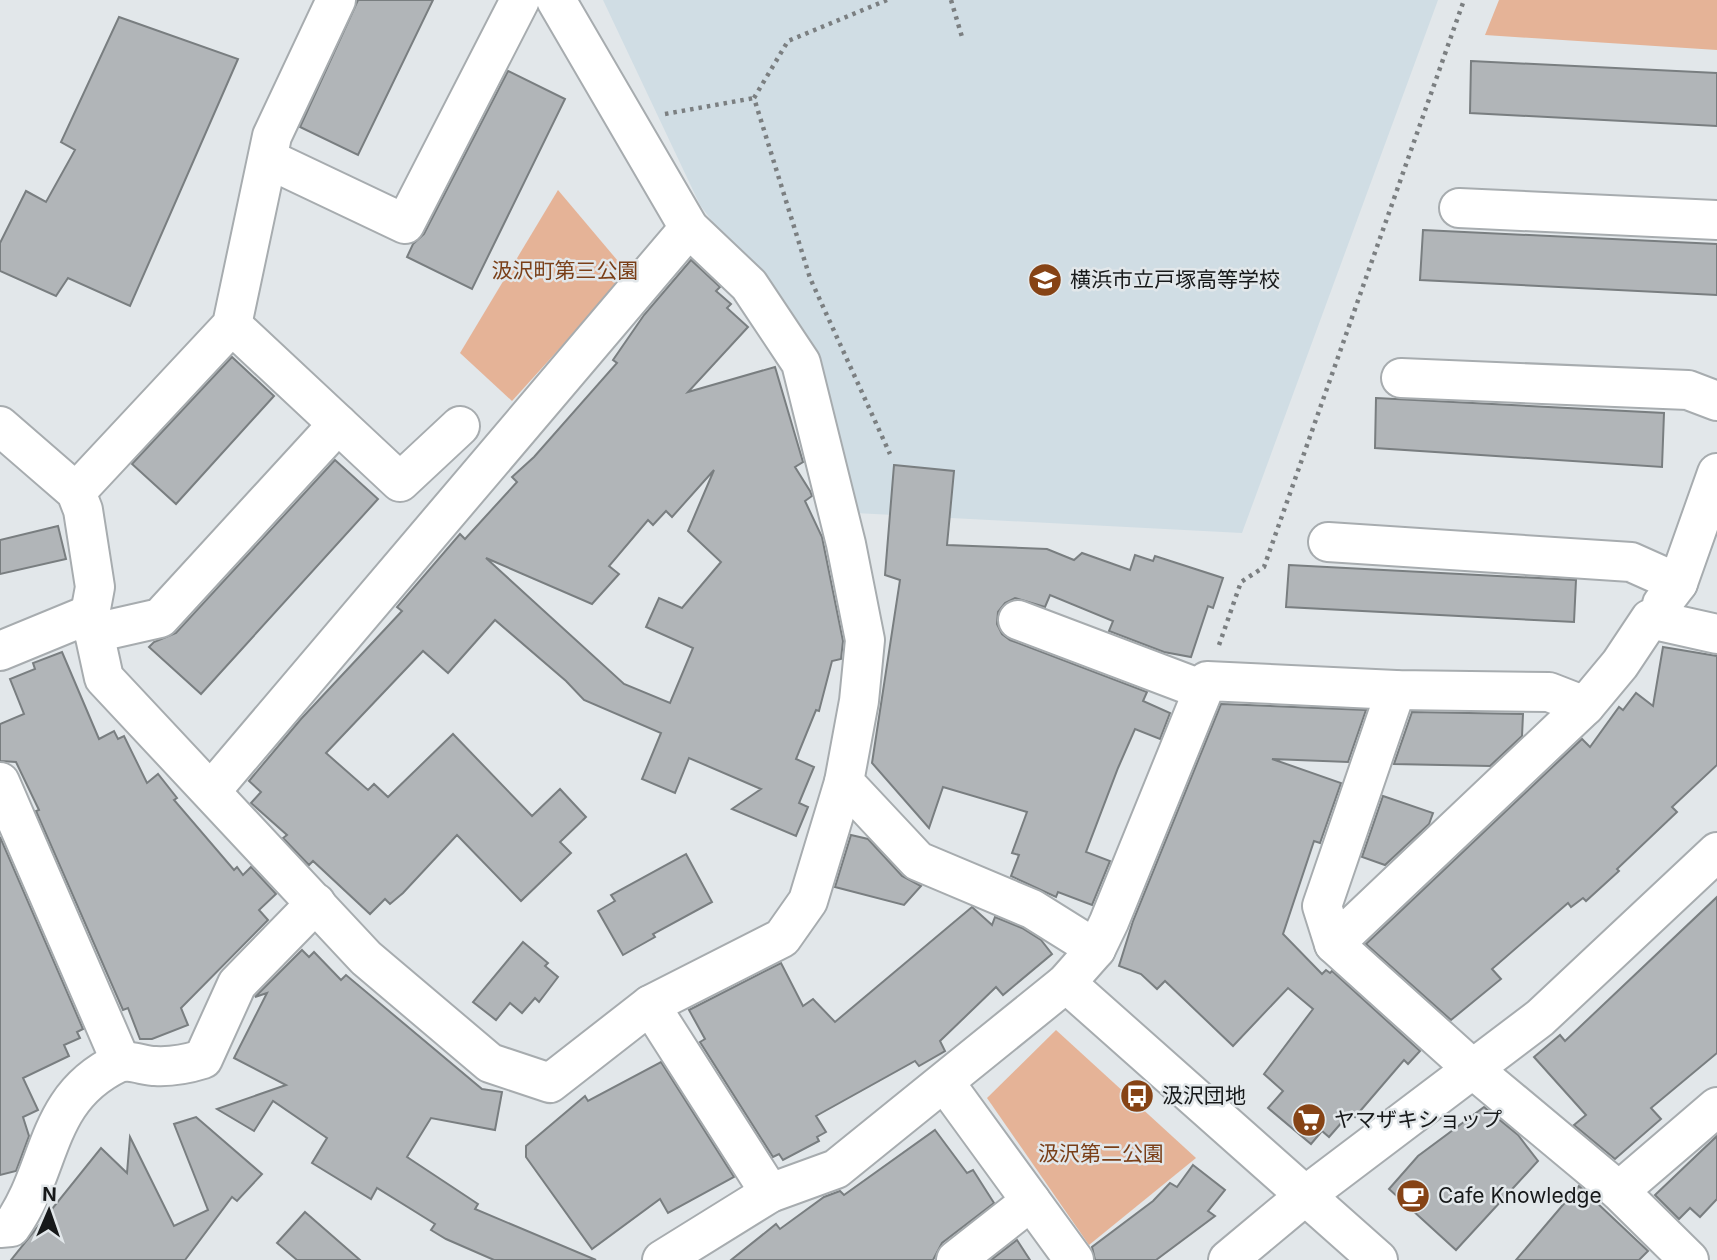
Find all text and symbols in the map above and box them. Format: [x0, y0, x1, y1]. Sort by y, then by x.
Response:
park label: 汲沢町第三公園 [492, 258, 639, 283]
school or university icon: 横浜市立戸塚高等学校 [1026, 261, 1064, 299]
place label: 横浜市立戸塚高等学校 [1070, 267, 1280, 292]
bus stop icon: 汲沢団地 [1118, 1077, 1156, 1115]
place label: 汲沢団地 [1162, 1083, 1246, 1108]
supermarket icon: ヤマザキショップ [1290, 1101, 1328, 1139]
place label: ヤマザキショップ [1334, 1107, 1502, 1132]
park label: 汲沢第二公園 [1038, 1141, 1164, 1166]
north arrow [14, 1176, 84, 1246]
cafe icon: Cafe Knowledge [1394, 1177, 1432, 1215]
text: N [42, 1183, 57, 1206]
place label: Cafe Knowledge [1438, 1183, 1602, 1208]

